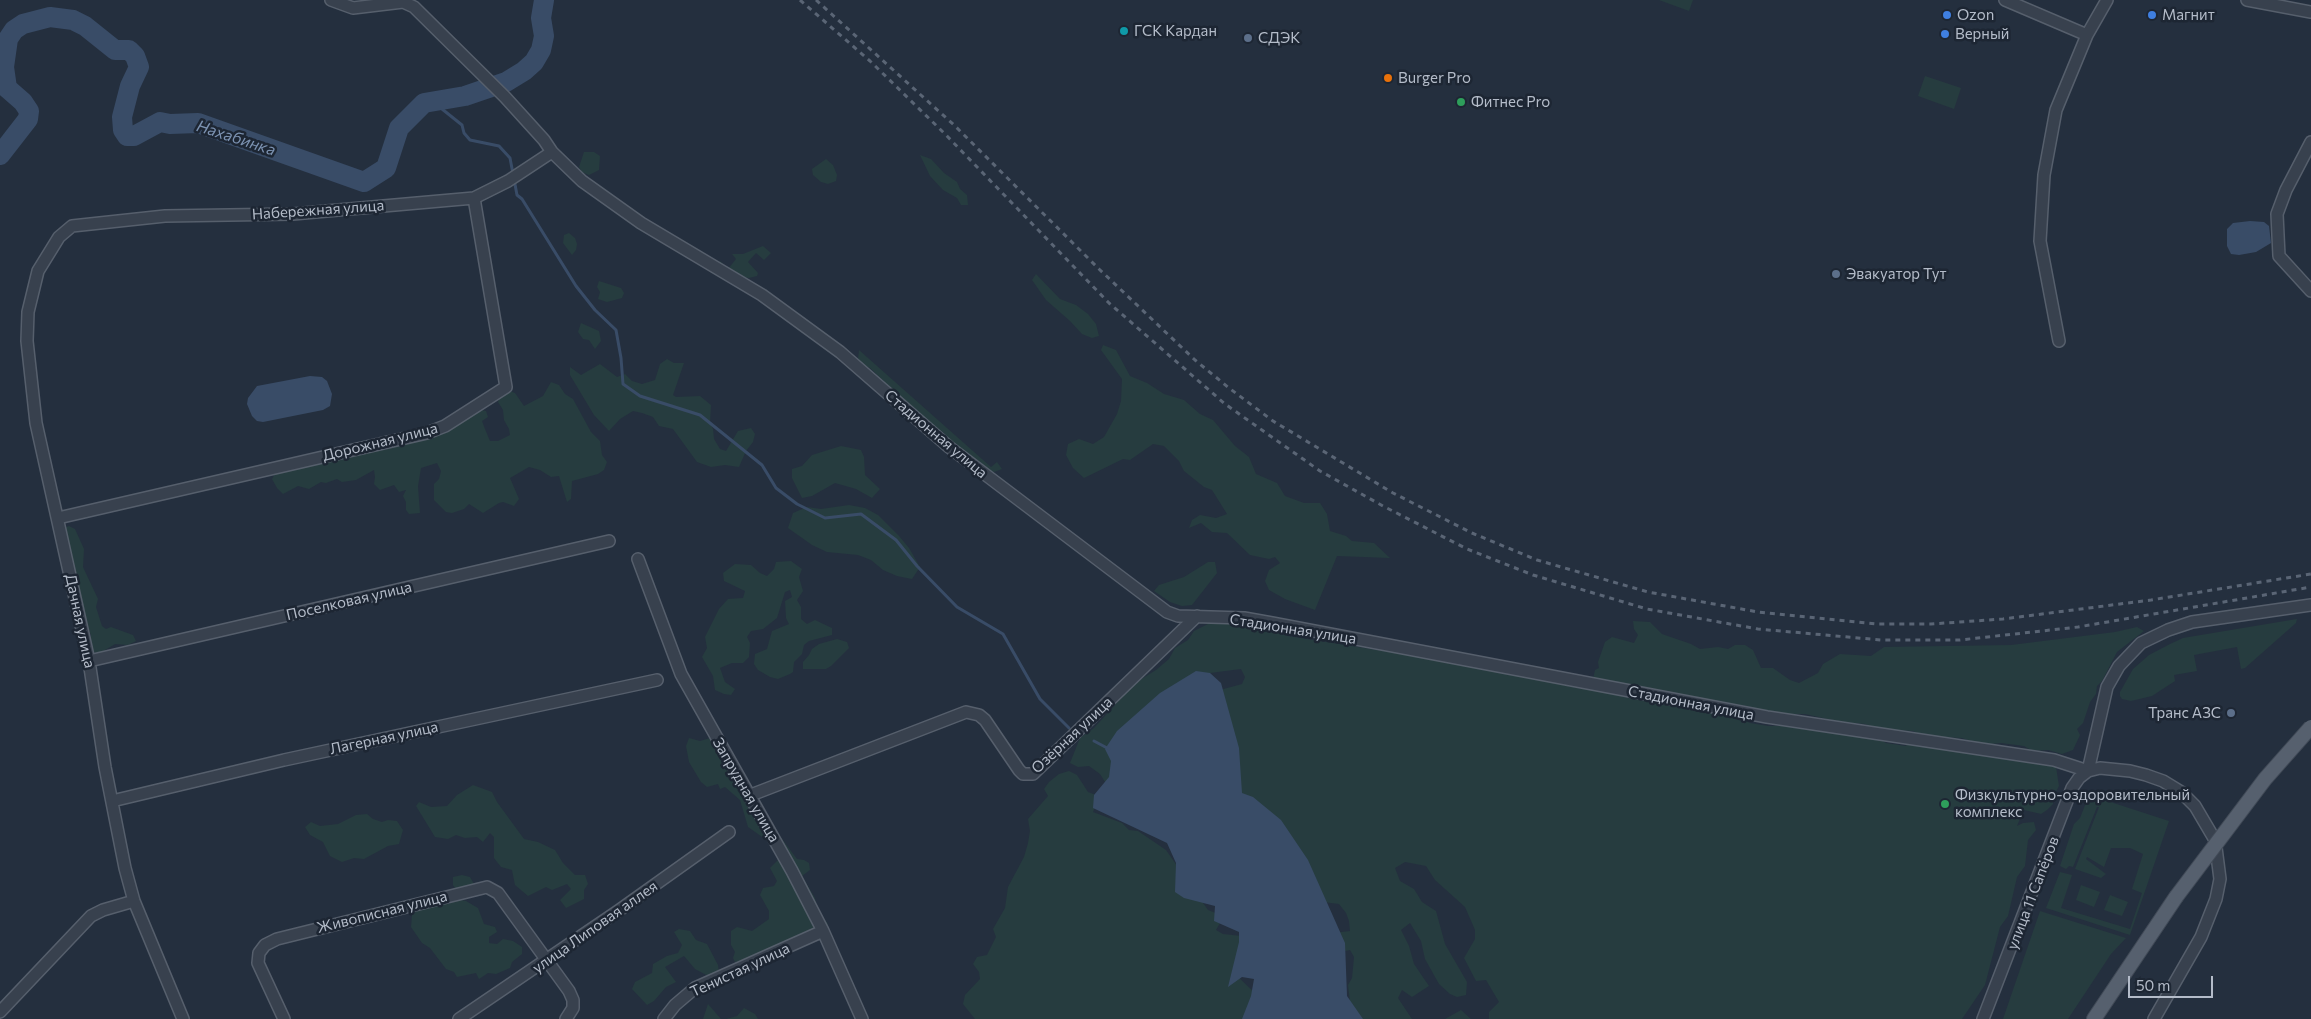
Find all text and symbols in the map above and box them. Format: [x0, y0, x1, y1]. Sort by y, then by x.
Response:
place label: Ozon [1957, 6, 1994, 24]
place label: Магнит [2162, 6, 2215, 24]
marker: Ozon [1941, 9, 1953, 21]
marker: Магнит [2146, 9, 2158, 21]
place label: ГСК Кардан [1134, 22, 1217, 40]
marker: ГСК Кардан [1118, 25, 1130, 37]
place label: Верный [1955, 25, 2009, 43]
marker: Верный [1939, 28, 1951, 40]
place label: СДЭК [1258, 29, 1300, 47]
marker: СДЭК [1242, 32, 1254, 44]
place label: Burger Pro [1398, 69, 1471, 87]
marker: Burger Pro [1382, 72, 1394, 84]
place label: Фитнес Pro [1471, 93, 1550, 111]
marker: Фитнес Pro [1455, 96, 1467, 108]
water label: Нахабинка [194, 116, 278, 160]
street label: Набережная улица [251, 196, 385, 224]
place label: Эвакуатор Тут [1846, 265, 1946, 283]
marker: Эвакуатор Тут [1830, 268, 1842, 280]
street label: Стадионная улица [881, 386, 991, 482]
street label: Дорожная улица [321, 419, 439, 465]
street label: Дачная улица [61, 572, 99, 670]
street label: Поселковая улица [284, 578, 414, 624]
street label: Стадионная улица [1228, 610, 1358, 648]
street label: Стадионная улица [1627, 682, 1755, 724]
street label: Озёрная улица [1028, 693, 1116, 777]
place label: Транс АЗС [2148, 704, 2221, 722]
marker: Транс АЗС [2225, 707, 2237, 719]
street label: Лагерная улица [328, 718, 440, 758]
street label: Запрудная улица [709, 735, 783, 845]
place label: Физкультурно-оздоровительный комплекс [1955, 786, 2190, 821]
marker: Физкультурно-оздоровительный комплекс [1939, 798, 1951, 810]
street label: улица 11 Сапёров [2003, 834, 2063, 952]
street label: улица Липовая аллея [529, 877, 661, 977]
street label: Живописная улица [315, 887, 449, 937]
street label: Тенистая улица [687, 939, 793, 1001]
scale bar [2131, 966, 2216, 998]
text: 50 m [2136, 976, 2170, 994]

